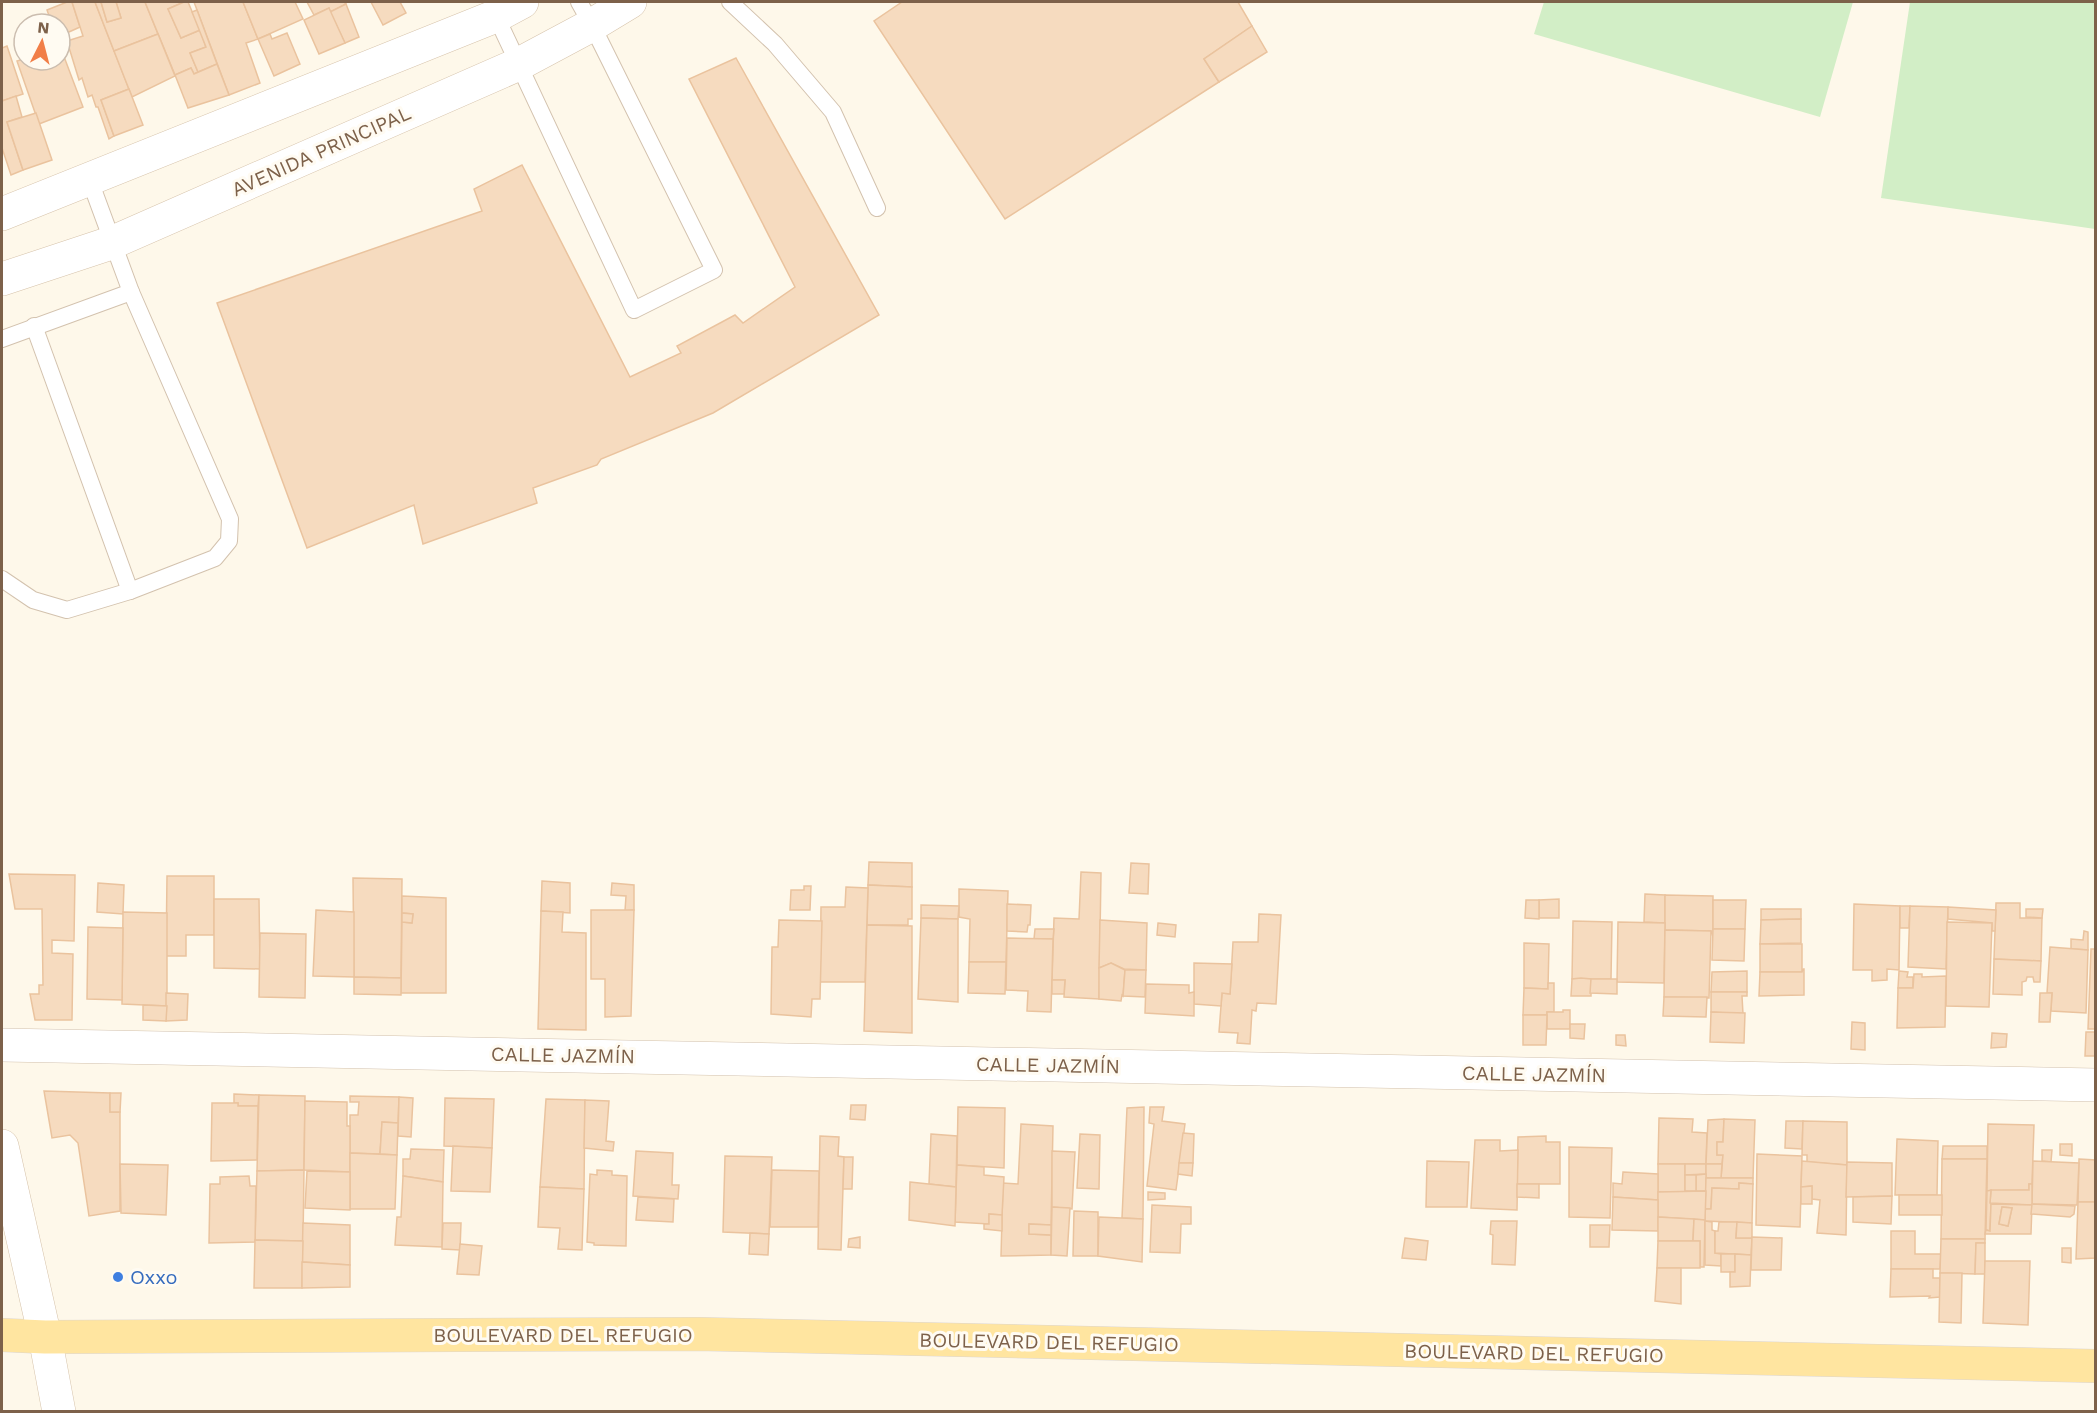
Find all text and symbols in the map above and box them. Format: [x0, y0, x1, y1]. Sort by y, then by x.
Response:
north arrow [12, 12, 72, 72]
text: N [37, 18, 50, 38]
street label: AVENIDA PRINCIPAL [228, 101, 414, 201]
street label: CALLE JAZMÍN [491, 1042, 635, 1068]
street label: CALLE JAZMÍN [976, 1052, 1120, 1078]
street label: CALLE JAZMÍN [1462, 1061, 1606, 1087]
place label: Oxxo [130, 1265, 178, 1289]
marker: Oxxo [111, 1270, 125, 1284]
street label: BOULEVARD DEL REFUGIO [433, 1323, 693, 1347]
street label: BOULEVARD DEL REFUGIO [919, 1328, 1179, 1356]
street label: BOULEVARD DEL REFUGIO [1404, 1339, 1664, 1367]

